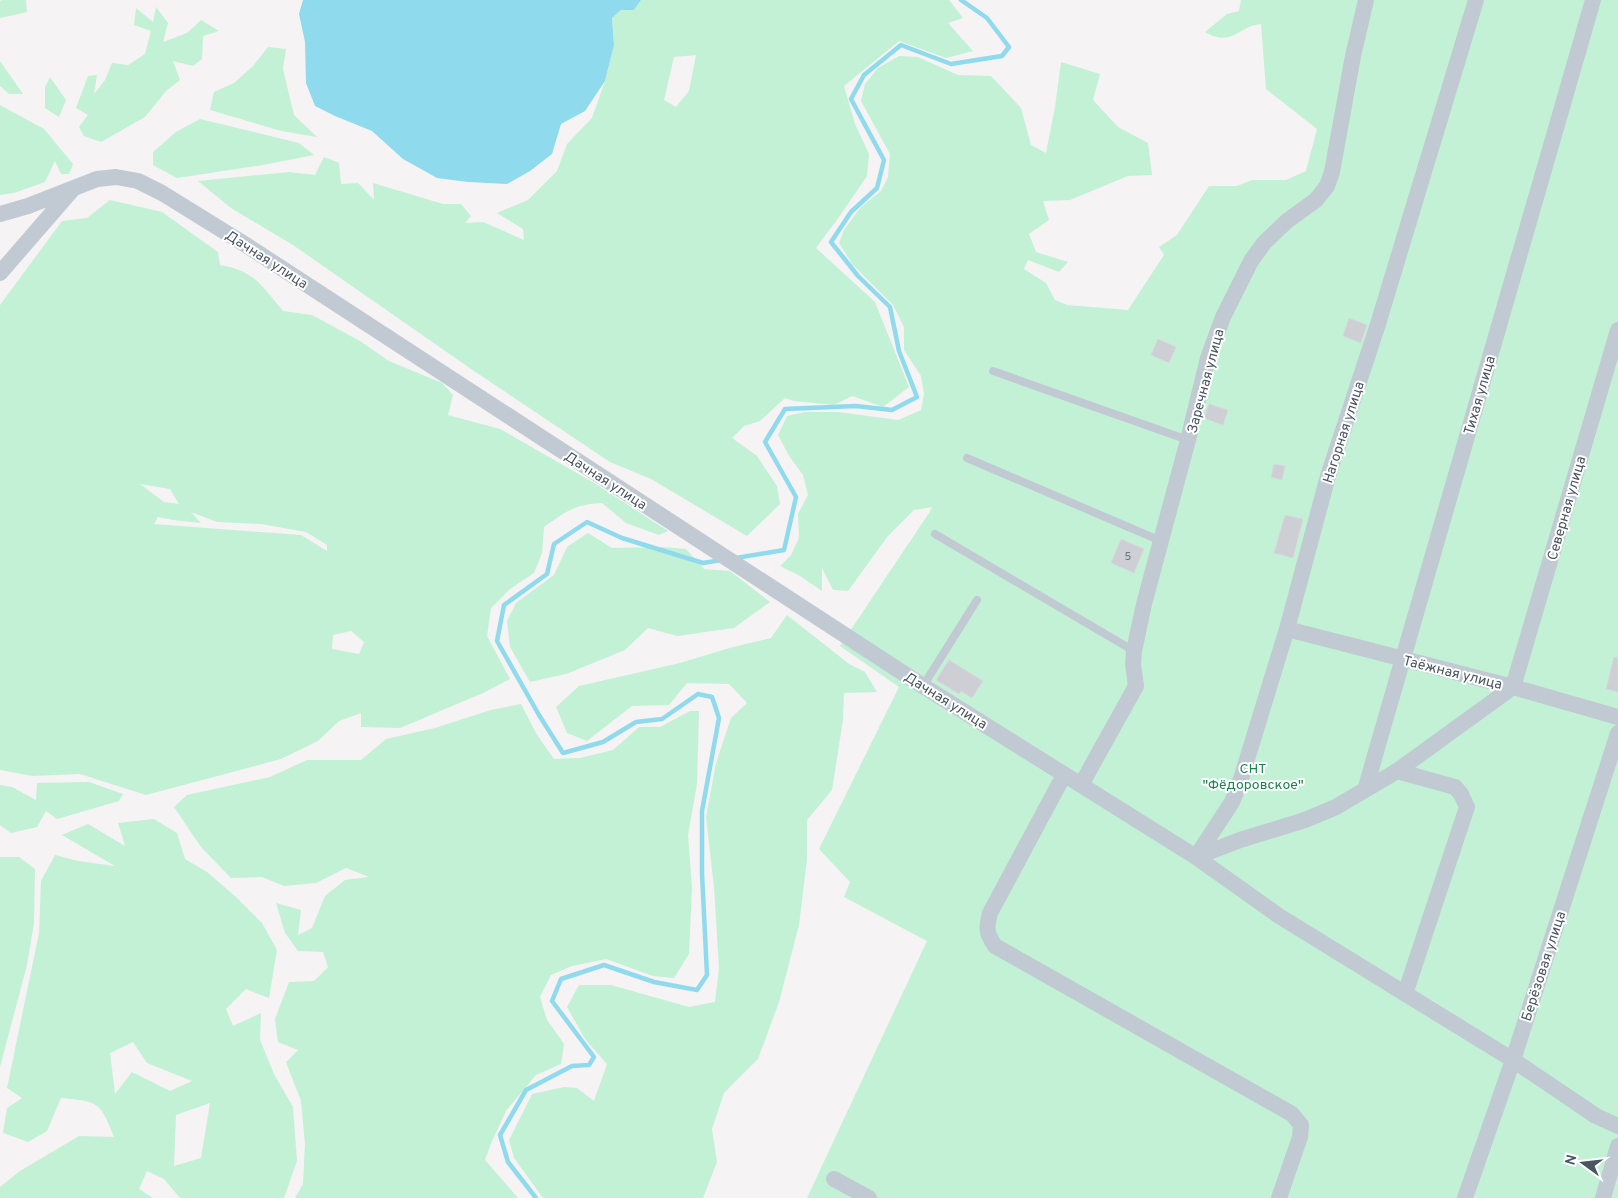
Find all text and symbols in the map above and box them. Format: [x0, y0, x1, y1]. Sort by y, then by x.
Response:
street label: Дачная улица [222, 227, 311, 293]
street label: Заречная улица [1184, 327, 1229, 435]
street label: Тихая улица [1461, 354, 1500, 437]
street label: Нагорная улица [1320, 379, 1369, 485]
street label: Дачная улица [561, 448, 650, 514]
street label: Северная улица [1544, 454, 1590, 562]
house number: 5 [1125, 550, 1132, 564]
street label: Таёжная улица [1401, 653, 1504, 694]
street label: Дачная улица [901, 669, 990, 734]
park label: СНТ "Фёдоровское" [1202, 761, 1304, 794]
street label: Берёзовая улица [1519, 909, 1570, 1024]
north arrow [1558, 1138, 1608, 1188]
text: N [1562, 1153, 1581, 1167]

